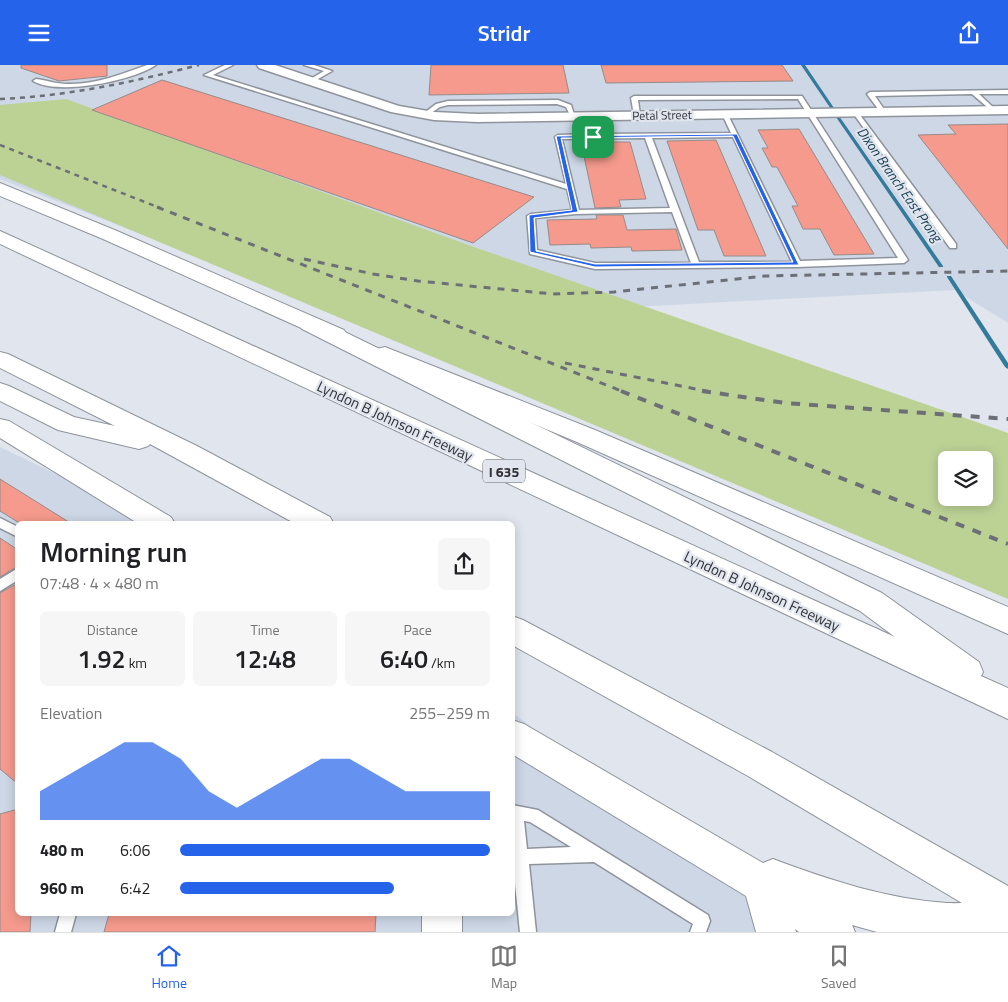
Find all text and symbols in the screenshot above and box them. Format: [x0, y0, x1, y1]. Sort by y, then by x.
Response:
text: Stridr [478, 16, 530, 50]
icon: menu [25, 19, 53, 47]
icon: share [955, 19, 983, 47]
street label: Petal Street [632, 105, 693, 125]
pin [572, 116, 614, 158]
water label: Dixon Branch East Prong [852, 122, 948, 247]
icon: arrive [579, 123, 607, 151]
street label: Lyndon B Johnson Freeway [313, 375, 477, 467]
map controls [938, 451, 993, 506]
button: layers [938, 451, 993, 506]
road number: I 635 [483, 459, 525, 483]
text: Morning run [40, 530, 187, 573]
button: share [438, 538, 490, 590]
street label: Lyndon B Johnson Freeway [680, 545, 844, 637]
text: 07:48 · 4 × 480 m [40, 571, 159, 595]
text: Distance [87, 619, 138, 640]
text: Time [250, 619, 280, 640]
text: Pace [403, 619, 432, 640]
text: 1.92 [78, 640, 126, 678]
text: 12:48 [234, 640, 296, 678]
text: 6:40 [380, 640, 428, 678]
text: km [126, 652, 147, 673]
text: /km [428, 652, 455, 673]
text: Elevation [40, 701, 102, 725]
text: 255–259 m [409, 701, 490, 725]
text: 480 m [40, 838, 84, 862]
text: 6:06 [120, 838, 150, 862]
text: 960 m [40, 876, 84, 900]
text: 6:42 [120, 876, 150, 900]
tab: Home [151, 942, 187, 993]
tab: Map [490, 942, 518, 993]
tab: Saved [821, 942, 857, 993]

